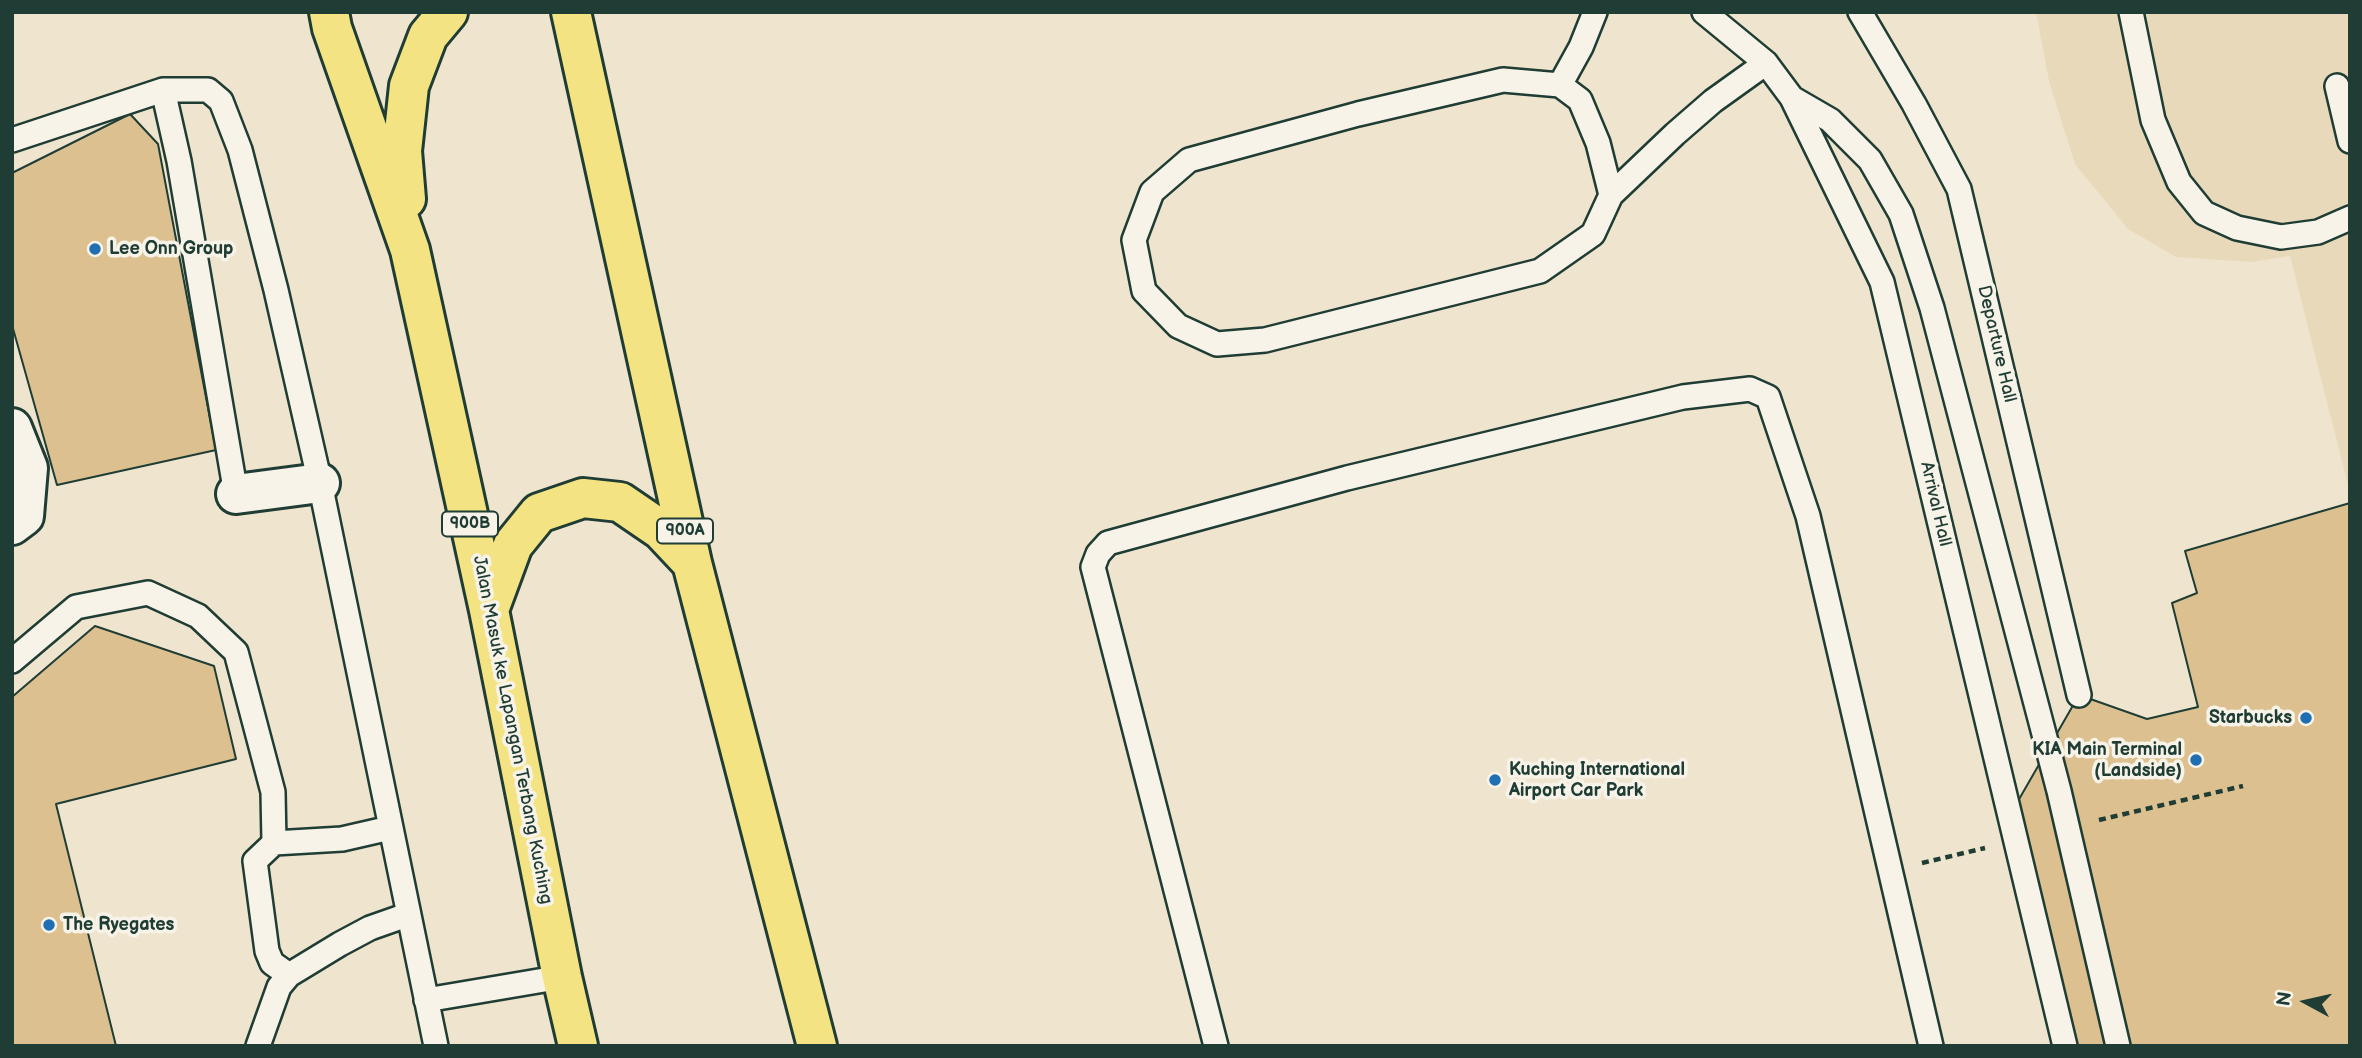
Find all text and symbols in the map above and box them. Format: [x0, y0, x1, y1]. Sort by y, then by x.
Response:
place label: Lee Onn Group [109, 238, 233, 260]
marker: Lee Onn Group [87, 241, 103, 257]
street label: Departure Hall [1972, 283, 2020, 405]
street label: Arrival Hall [1915, 459, 1955, 549]
road number: 900B [442, 512, 498, 537]
road number: 900A [657, 518, 713, 544]
street label: Jalan Masuk ke Lapangan Terbang Kuching [468, 554, 556, 906]
place label: Starbucks [2209, 707, 2292, 729]
marker: Starbucks [2298, 710, 2314, 726]
place label: KIA Main Terminal (Landside) [2032, 739, 2182, 782]
marker: KIA Main Terminal (Landside) [2188, 752, 2204, 768]
place label: Kuching International Airport Car Park [1509, 759, 1685, 802]
marker: Kuching International Airport Car Park [1487, 772, 1503, 788]
place label: The Ryegates [63, 914, 174, 936]
marker: The Ryegates [41, 917, 57, 933]
north arrow [2271, 967, 2341, 1037]
text: N [2272, 990, 2297, 1008]

